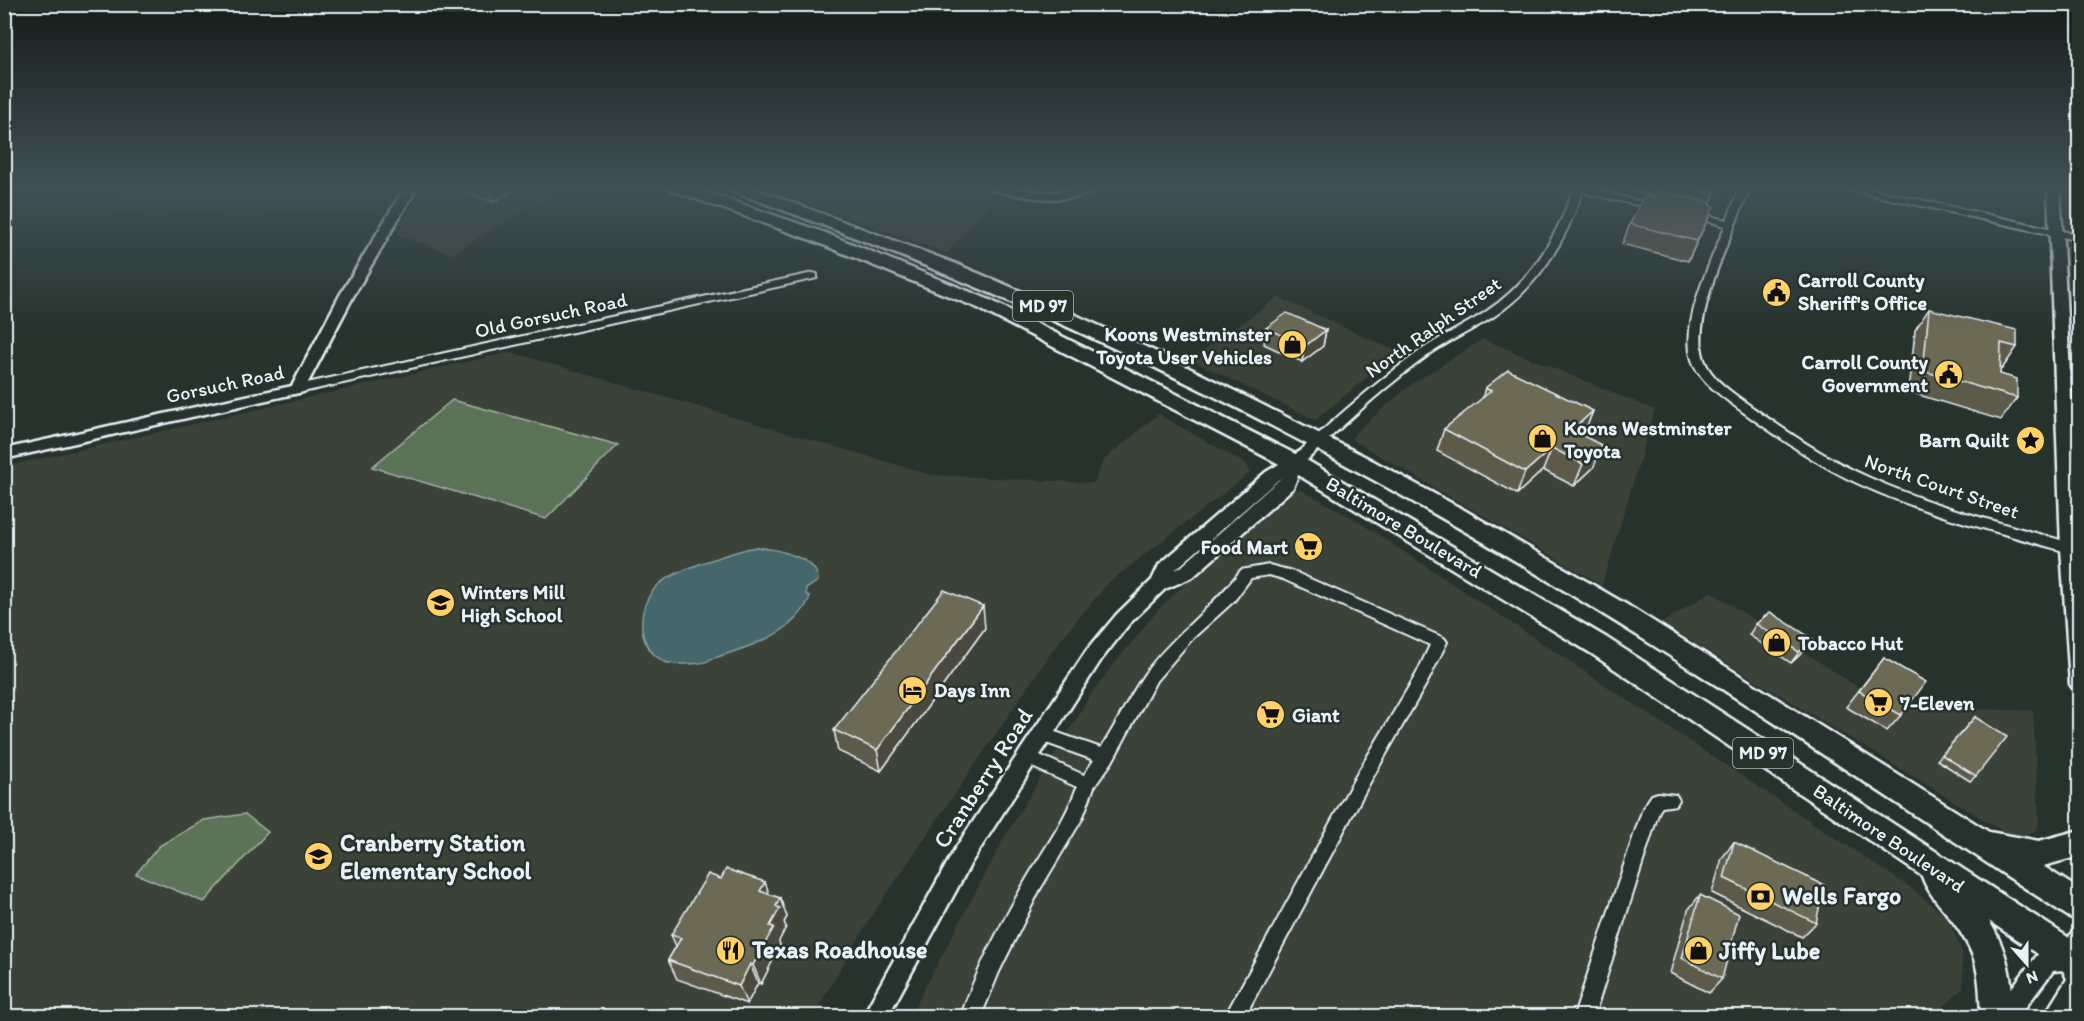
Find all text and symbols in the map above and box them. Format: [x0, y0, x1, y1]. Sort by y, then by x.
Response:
place label: Carroll County Sheriff's Office [1798, 268, 1928, 315]
street label: North Ralph Street [1361, 271, 1505, 383]
public building icon: Carroll County Sheriff's Office [1761, 276, 1793, 308]
street label: Old Gorsuch Road [473, 287, 629, 343]
road number: MD 97 [1013, 291, 1073, 321]
place label: Koons Westminster Toyota User Vehicles [1095, 322, 1273, 370]
shop icon: Koons Westminster Toyota User Vehicles [1277, 329, 1309, 361]
place label: Carroll County Government [1802, 350, 1929, 397]
public building icon: Carroll County Government [1933, 358, 1965, 390]
street label: Gorsuch Road [164, 360, 286, 408]
place label: Koons Westminster Toyota [1563, 416, 1732, 464]
shop icon: Koons Westminster Toyota [1527, 423, 1559, 455]
place icon: Barn Quilt [2014, 424, 2046, 456]
place label: Barn Quilt [1919, 428, 2009, 452]
street label: North Court Street [1862, 448, 2023, 524]
street label: Baltimore Boulevard [1322, 471, 1487, 583]
supermarket icon: Food Mart [1293, 531, 1325, 563]
place label: Food Mart [1201, 535, 1288, 559]
place label: Winters Mill High School [461, 580, 565, 628]
school or university icon: Winters Mill High School [424, 587, 456, 619]
shop icon: Tobacco Hut [1761, 627, 1793, 659]
place label: Tobacco Hut [1797, 631, 1904, 655]
hotel icon: Days Inn [897, 674, 929, 706]
place label: Days Inn [934, 678, 1011, 703]
supermarket icon: 7-Eleven [1863, 687, 1895, 719]
place label: 7-Eleven [1899, 691, 1975, 715]
supermarket icon: Giant [1255, 699, 1287, 731]
street label: Cranberry Road [926, 702, 1039, 853]
place label: Giant [1292, 703, 1340, 727]
road number: MD 97 [1733, 738, 1793, 768]
street label: Baltimore Boulevard [1809, 778, 1970, 898]
place label: Cranberry Station Elementary School [340, 828, 532, 886]
school or university icon: Cranberry Station Elementary School [303, 841, 335, 873]
bank icon: Wells Fargo [1745, 880, 1777, 912]
place label: Wells Fargo [1782, 881, 1901, 911]
restaurant icon: Texas Roadhouse [715, 934, 747, 966]
north arrow [1997, 934, 2057, 994]
place label: Texas Roadhouse [751, 935, 928, 964]
shop icon: Jiffy Lube [1682, 935, 1714, 967]
place label: Jiffy Lube [1718, 936, 1820, 966]
text: N [2024, 967, 2041, 988]

